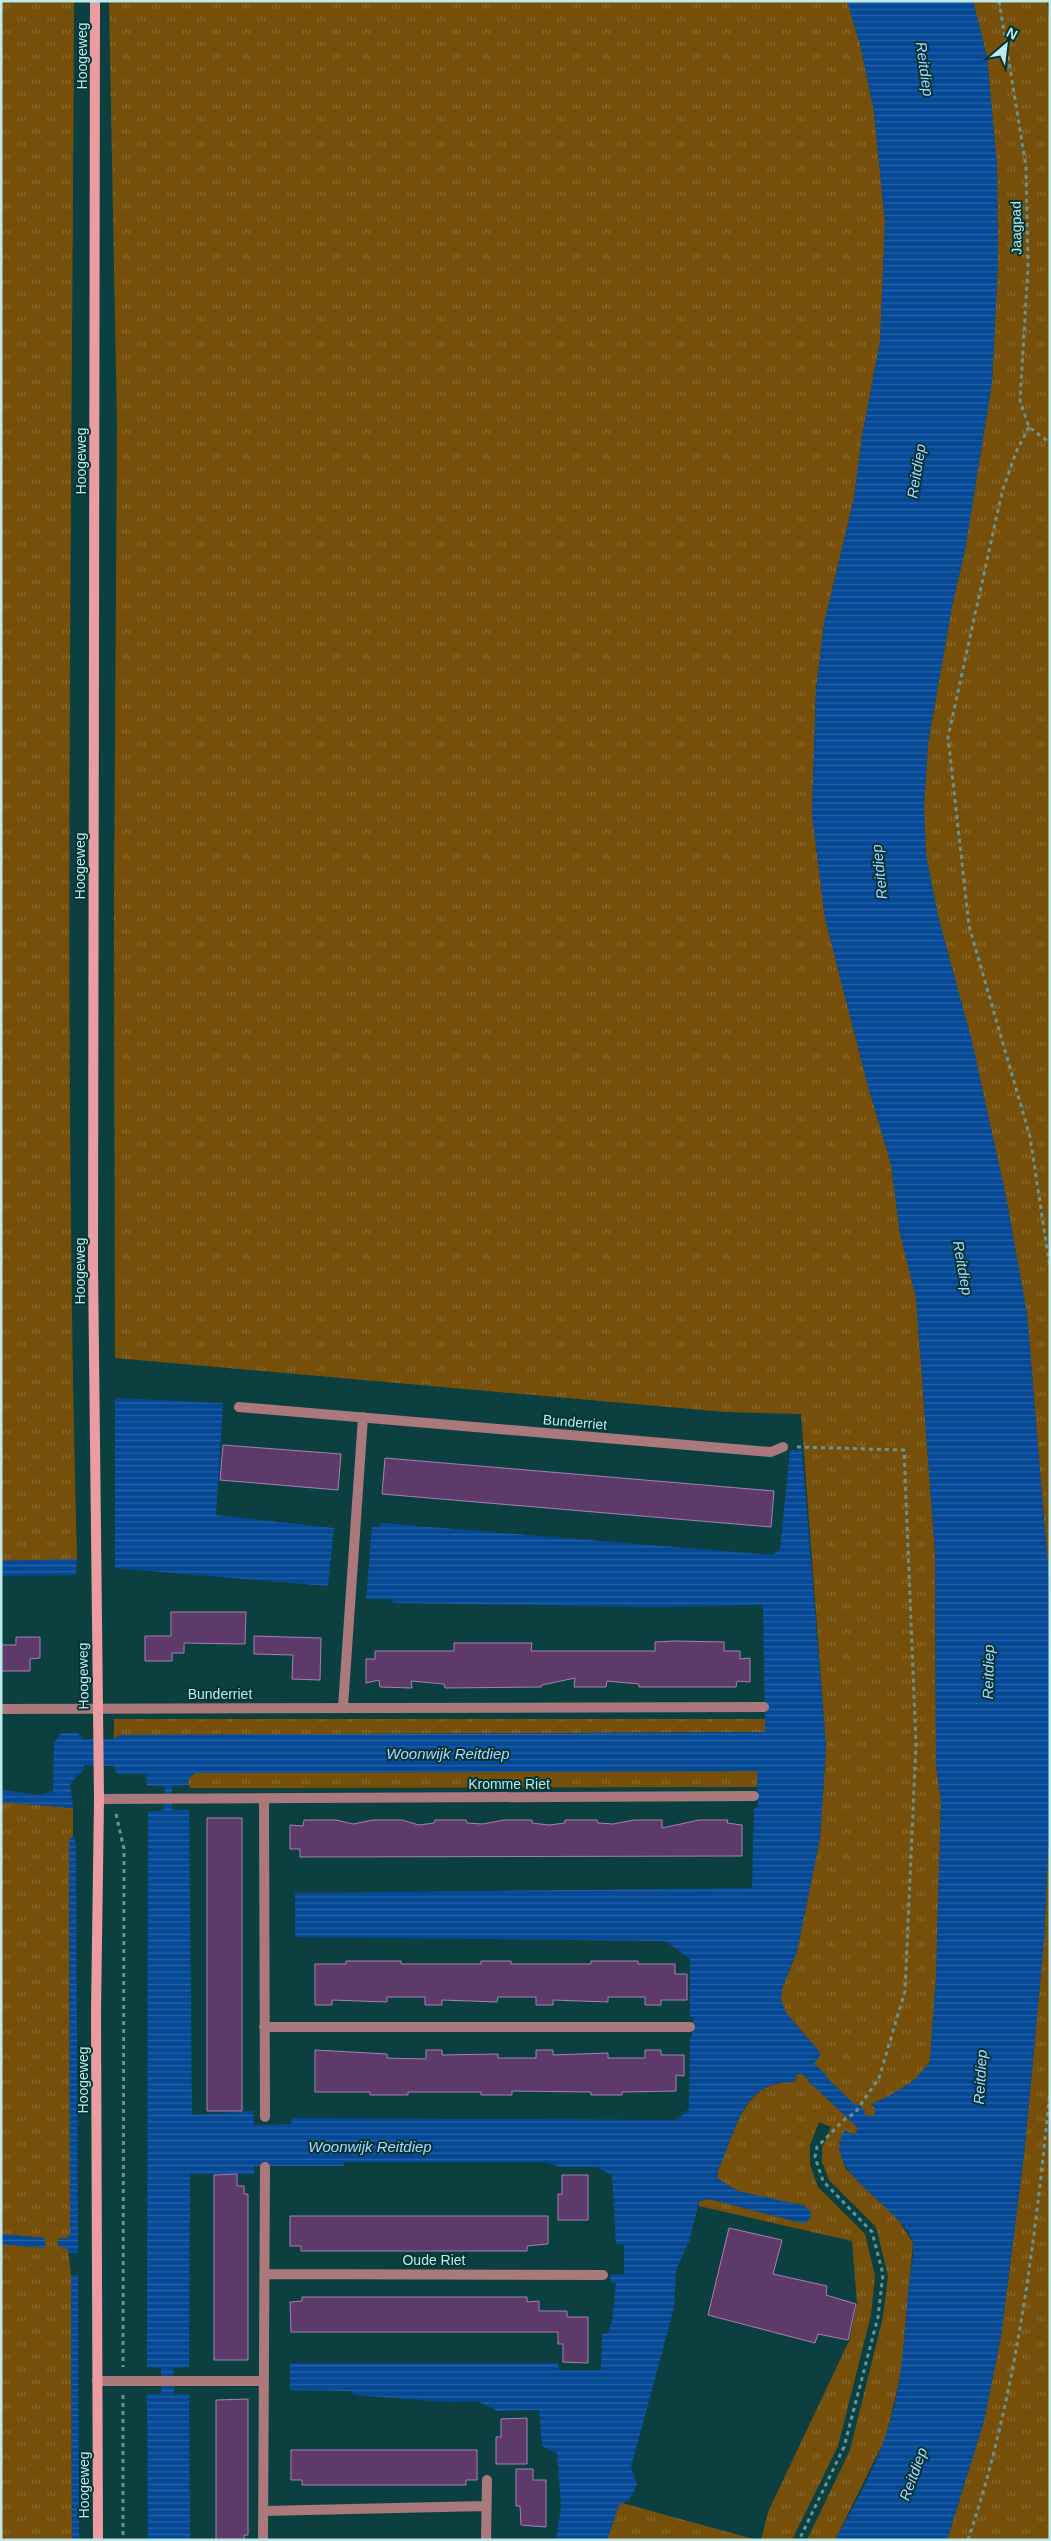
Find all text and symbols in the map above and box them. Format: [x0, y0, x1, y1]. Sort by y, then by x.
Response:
north arrow [981, 20, 1031, 70]
street label: Hoogeweg [74, 23, 90, 89]
text: N [1004, 24, 1020, 43]
water label: Reitdiep [913, 41, 937, 97]
street label: Jaagpad [1008, 201, 1024, 255]
street label: Hoogeweg [73, 428, 89, 494]
water label: Reitdiep [903, 442, 929, 500]
street label: Hoogeweg [72, 833, 88, 899]
water label: Reitdiep [868, 844, 890, 900]
street label: Hoogeweg [72, 1238, 88, 1304]
water label: Reitdiep [950, 1239, 976, 1297]
street label: Bunderriet [542, 1411, 608, 1433]
street label: Hoogeweg [74, 1642, 92, 1710]
water label: Reitdiep [979, 1644, 997, 1700]
street label: Bunderriet [188, 1686, 252, 1702]
water label: Woonwijk Reitdiep [386, 1745, 510, 1762]
street label: Kromme Riet [468, 1776, 550, 1792]
street label: Hoogeweg [75, 2047, 91, 2113]
water label: Reitdiep [970, 2049, 990, 2105]
water label: Woonwijk Reitdiep [308, 2138, 432, 2155]
street label: Oude Riet [402, 2252, 466, 2268]
water label: Reitdiep [896, 2445, 930, 2503]
street label: Hoogeweg [76, 2452, 92, 2518]

